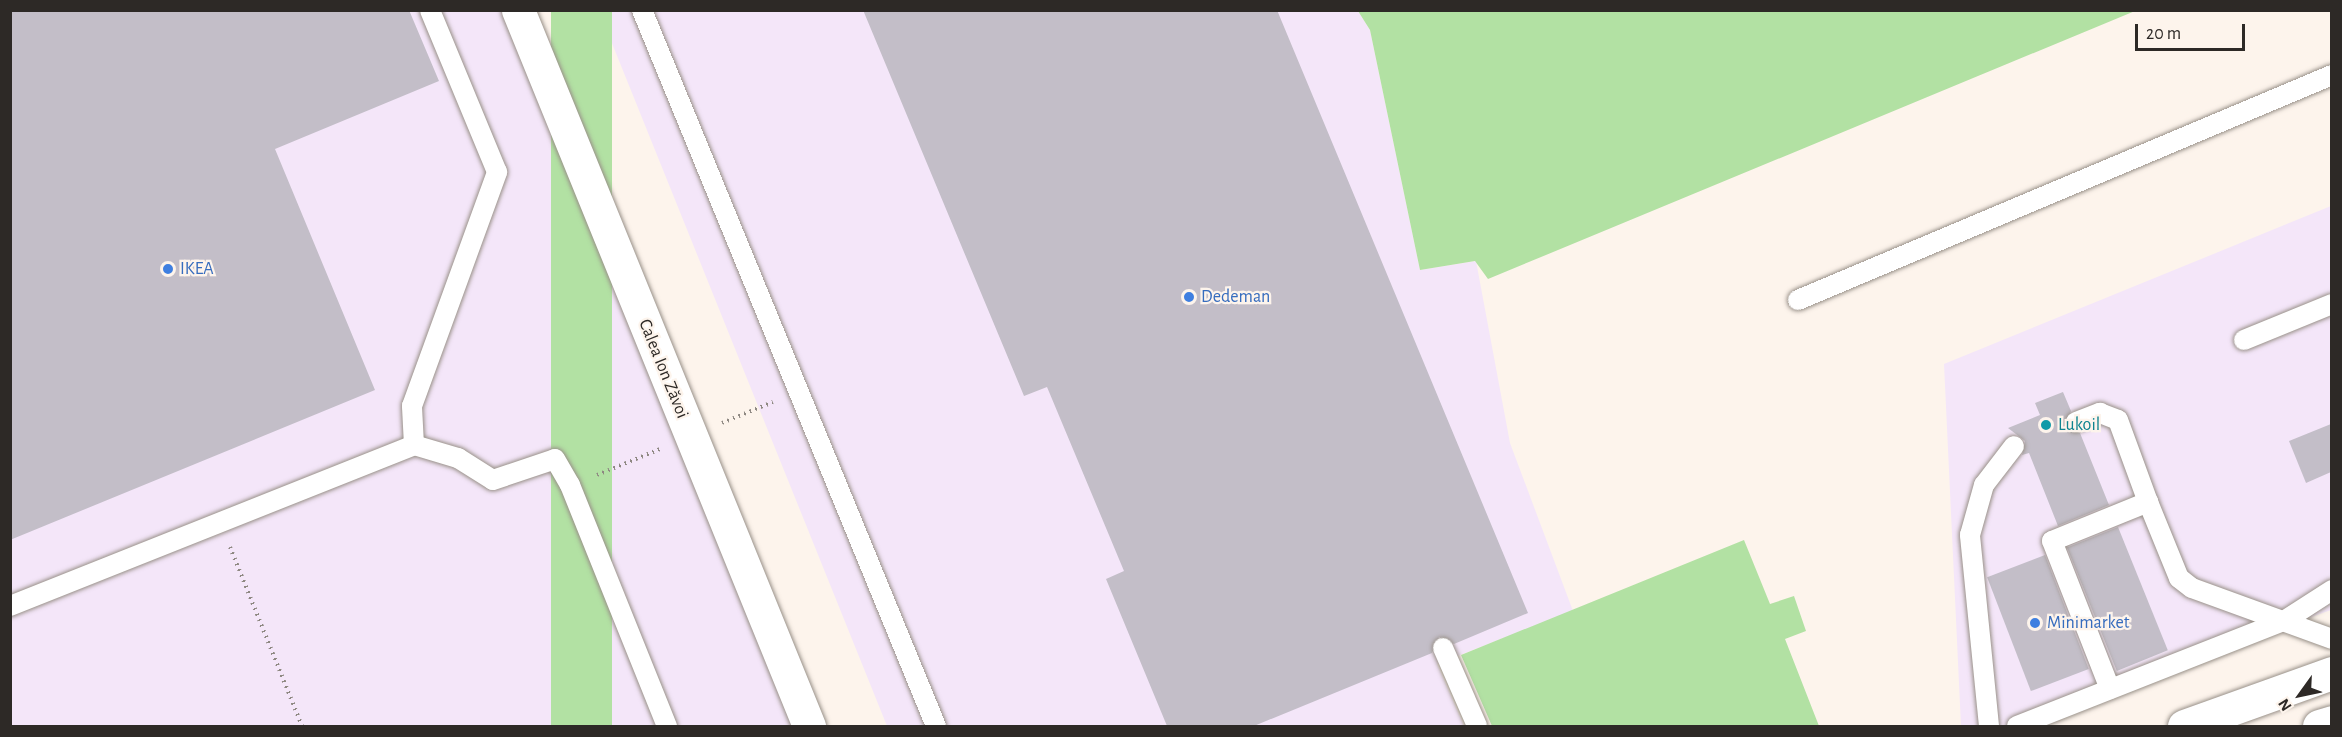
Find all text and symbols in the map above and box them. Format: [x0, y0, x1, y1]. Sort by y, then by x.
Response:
scale bar [2138, 12, 2248, 50]
text: 20 m [2146, 25, 2181, 43]
place label: IKEA [180, 258, 214, 280]
marker: IKEA [161, 262, 175, 276]
place label: Dedeman [1201, 286, 1270, 308]
marker: Dedeman [1182, 290, 1196, 304]
street label: Calea Ion Zăvoi [633, 316, 693, 422]
place label: Lukoil [2058, 414, 2100, 436]
marker: Lukoil [2039, 418, 2053, 432]
place label: Minimarket [2047, 612, 2130, 634]
marker: Minimarket [2028, 616, 2042, 630]
north arrow [2270, 665, 2330, 725]
text: N [2275, 696, 2295, 714]

